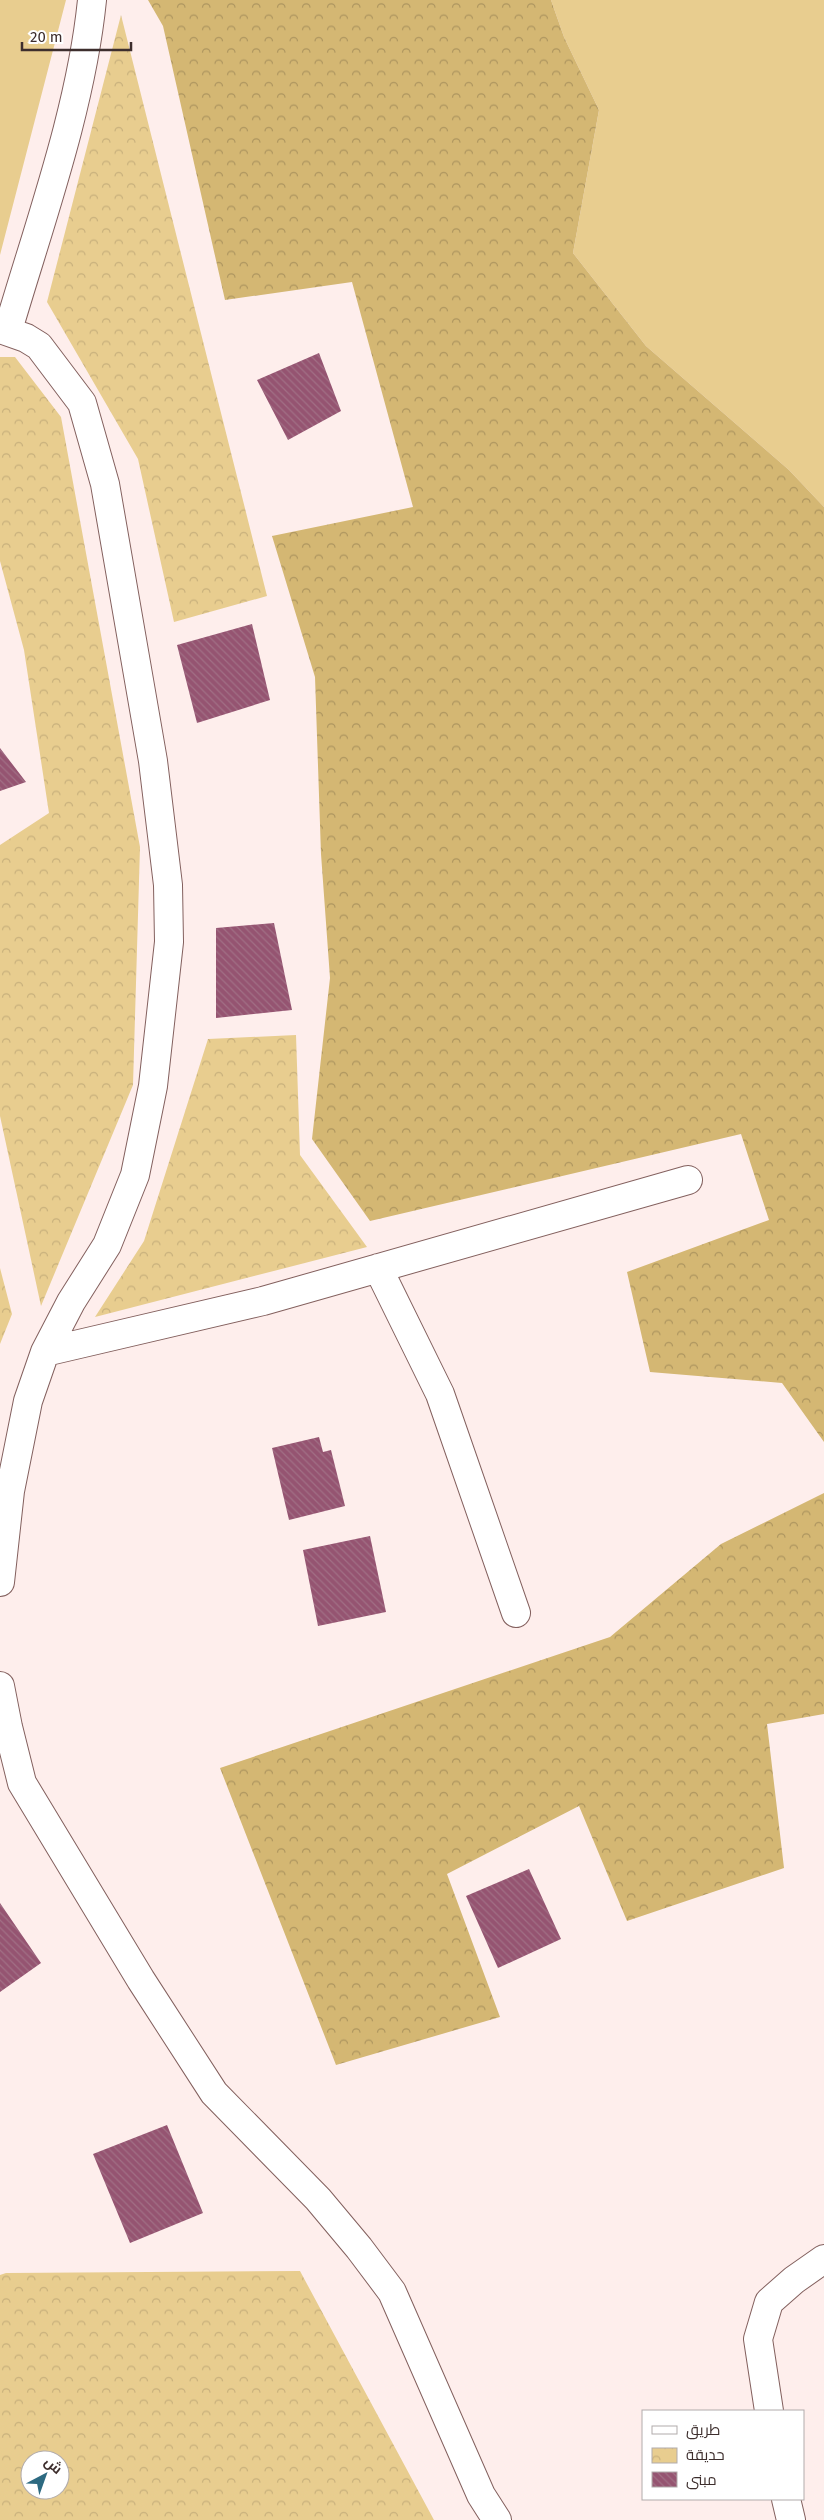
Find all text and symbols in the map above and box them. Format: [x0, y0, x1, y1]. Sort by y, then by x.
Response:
scale bar [22, 20, 131, 52]
text: 20 m [30, 28, 63, 46]
legend [642, 2410, 804, 2500]
text: طريق [686, 2421, 720, 2440]
text: حديقة [686, 2446, 725, 2464]
north arrow [20, 2450, 70, 2500]
text: ش [41, 2453, 66, 2478]
text: مبنى [686, 2471, 717, 2490]

